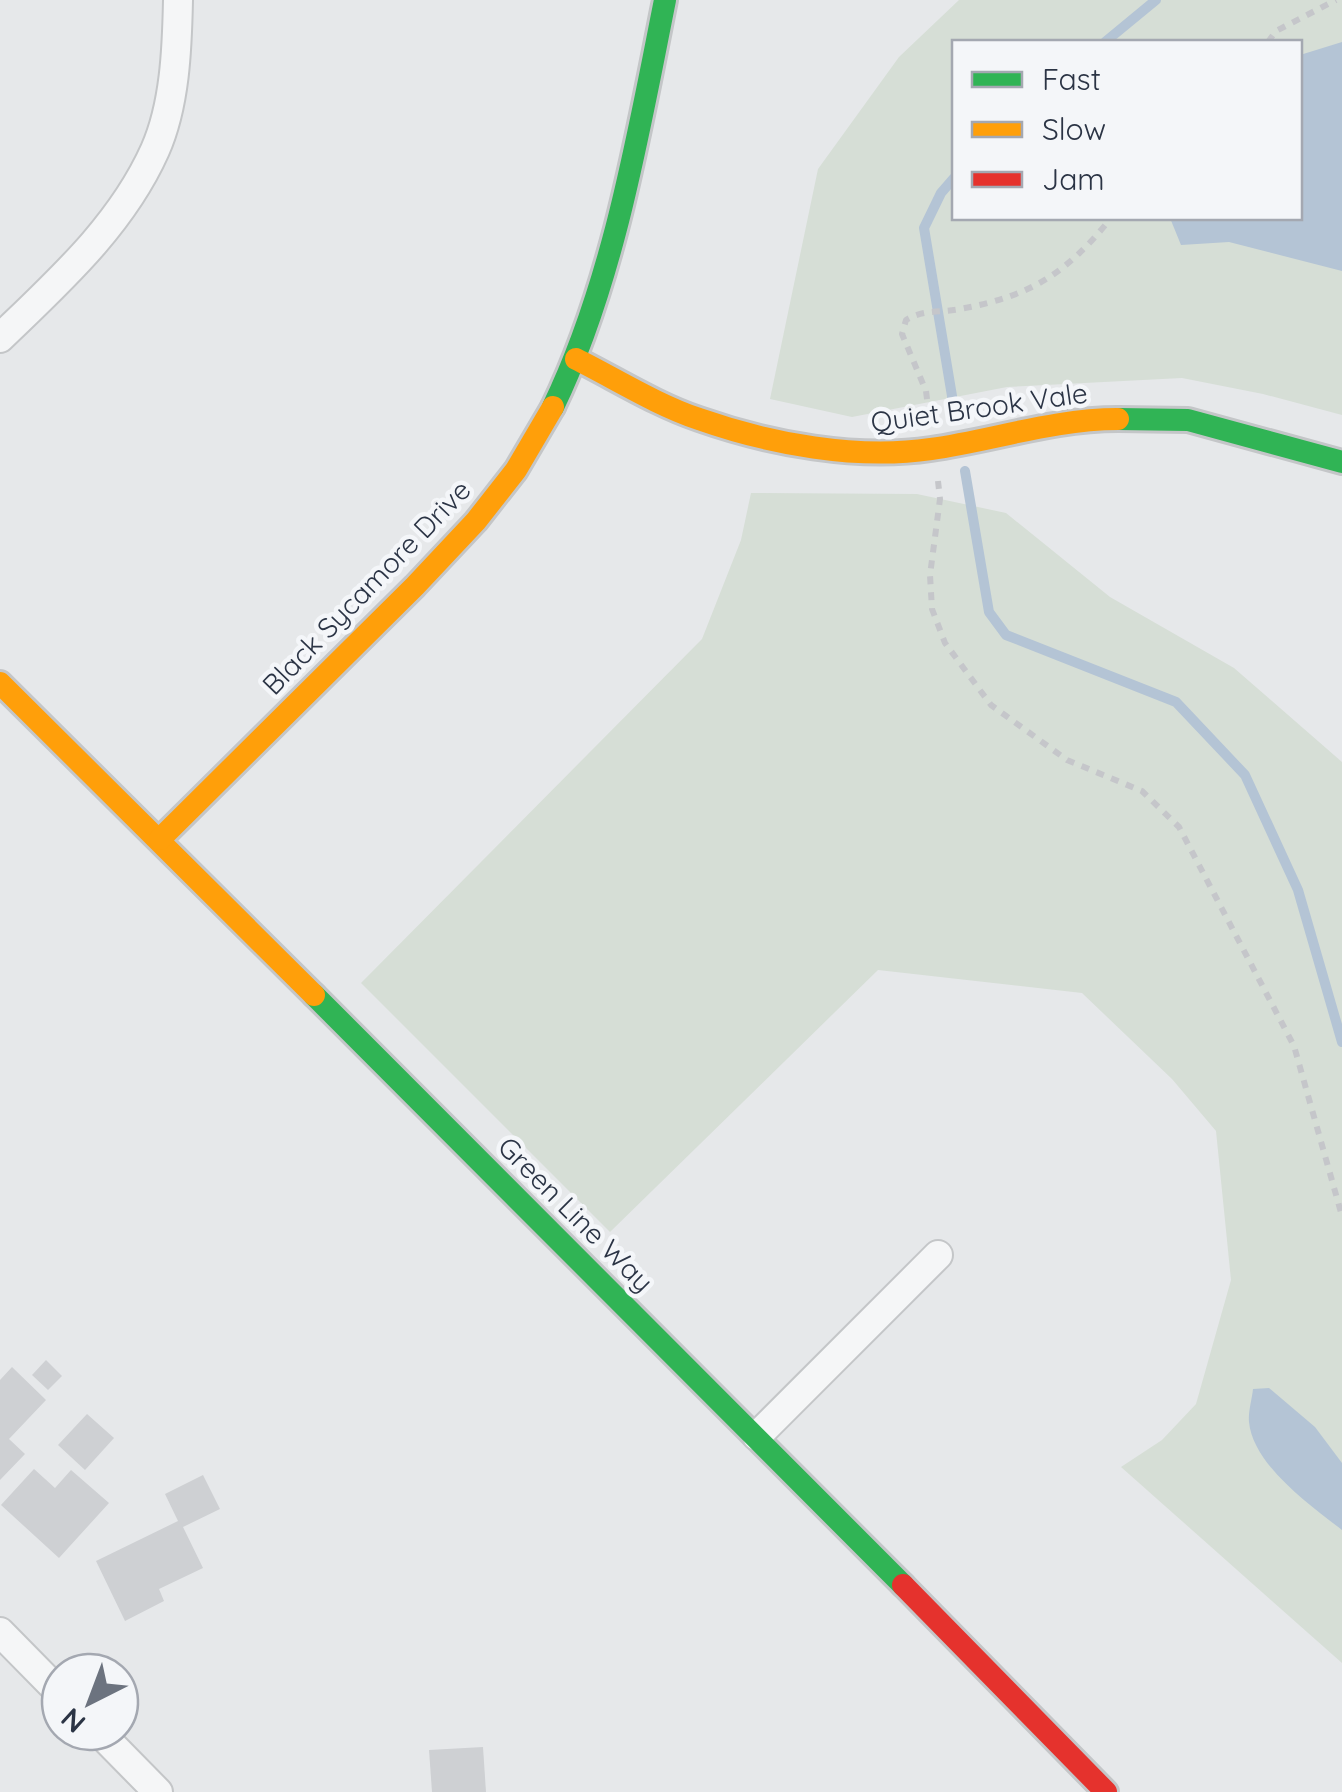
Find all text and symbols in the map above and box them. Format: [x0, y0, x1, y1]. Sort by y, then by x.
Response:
legend [952, 40, 1302, 220]
text: Fast [1042, 60, 1101, 98]
text: Slow [1042, 110, 1106, 148]
text: Jam [1042, 160, 1105, 198]
street label: Quiet Brook Vale [868, 374, 1090, 440]
street label: Black Sycamore Drive [254, 472, 478, 702]
street label: Green Line Way [491, 1129, 661, 1299]
north arrow [40, 1652, 140, 1752]
text: N [54, 1701, 92, 1741]

